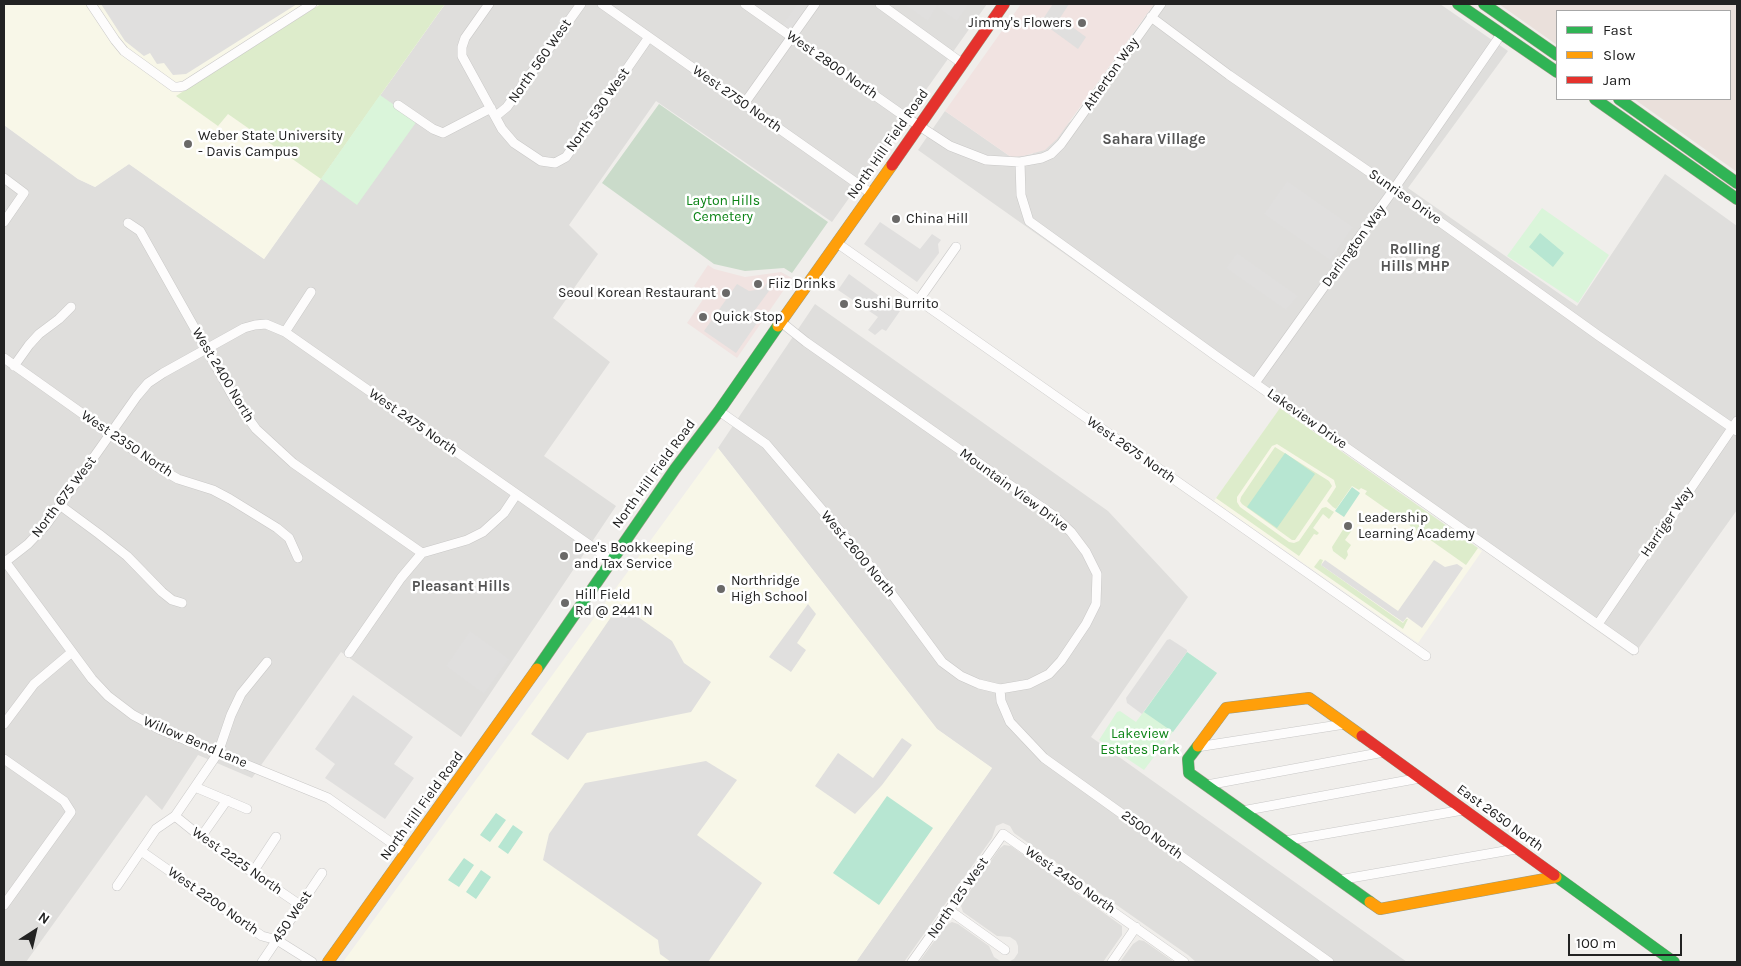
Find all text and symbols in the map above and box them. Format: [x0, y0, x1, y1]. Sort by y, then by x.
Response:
legend [1556, 10, 1731, 100]
place label: Jimmy's Flowers [968, 15, 1072, 31]
street label: North 560 West [505, 16, 575, 106]
marker: Jimmy's Flowers [1076, 17, 1088, 29]
text: Fast [1603, 21, 1632, 39]
street label: West 2800 North [783, 27, 881, 103]
street label: Atherton Way [1080, 34, 1142, 114]
text: Slow [1603, 46, 1635, 64]
street label: West 2750 North [689, 62, 785, 136]
street label: North 530 West [563, 65, 633, 155]
text: Jam [1603, 71, 1631, 89]
street label: North Hill Field Road [844, 86, 932, 202]
place label: Weber State University - Davis Campus [198, 128, 343, 160]
district label: Sahara Village [1102, 131, 1206, 149]
marker: Weber State University - Davis Campus [182, 138, 194, 150]
street label: Sunrise Drive [1365, 166, 1445, 228]
park label: Layton Hills Cemetery [686, 193, 760, 226]
street label: Darlington Way [1319, 202, 1389, 290]
place label: China Hill [906, 211, 968, 227]
marker: China Hill [890, 213, 902, 225]
district label: Rolling Hills MHP [1381, 241, 1449, 276]
place label: Fiiz Drinks [768, 276, 836, 292]
marker: Fiiz Drinks [752, 278, 764, 290]
place label: Seoul Korean Restaurant [558, 285, 716, 301]
marker: Seoul Korean Restaurant [720, 287, 732, 299]
place label: Sushi Burrito [854, 296, 939, 312]
marker: Sushi Burrito [838, 298, 850, 310]
place label: Quick Stop [713, 309, 783, 325]
marker: Quick Stop [697, 311, 709, 323]
street label: West 2400 North [188, 325, 258, 425]
street label: West 2475 North [365, 385, 461, 459]
street label: Lakeview Drive [1264, 385, 1350, 453]
street label: West 2350 North [78, 407, 176, 481]
street label: West 2675 North [1083, 413, 1179, 487]
street label: North Hill Field Road [609, 416, 699, 532]
street label: Mountain View Drive [956, 445, 1072, 535]
street label: North 675 West [28, 453, 100, 541]
street label: Harriger Way [1637, 484, 1697, 560]
street label: West 2600 North [817, 508, 899, 600]
place label: Leadership Learning Academy [1358, 510, 1475, 542]
marker: Leadership Learning Academy [1342, 520, 1354, 532]
place label: Dee's Bookkeeping and Tax Service [574, 540, 693, 572]
marker: Dee's Bookkeeping and Tax Service [558, 550, 570, 562]
place label: Northridge High School [731, 573, 808, 606]
district label: Pleasant Hills [412, 578, 510, 596]
marker: Northridge High School [715, 583, 727, 595]
place label: Hill Field Rd @ 2441 N [575, 587, 653, 620]
marker: Hill Field Rd @ 2441 N [559, 597, 571, 609]
street label: Willow Bend Lane [140, 712, 250, 772]
park label: Lakeview Estates Park [1100, 726, 1180, 759]
street label: North Hill Field Road [377, 748, 467, 864]
street label: East 2650 North [1453, 781, 1547, 855]
street label: 2500 North [1118, 807, 1186, 863]
street label: West 2225 North [188, 823, 286, 899]
street label: West 2450 North [1021, 843, 1119, 917]
street label: North 125 West [924, 854, 992, 942]
street label: West 2200 North [164, 863, 262, 939]
street label: 450 West [268, 888, 316, 946]
north arrow [10, 906, 60, 956]
text: N [35, 908, 53, 928]
scale bar [1571, 924, 1685, 956]
text: 100 m [1576, 934, 1616, 952]

